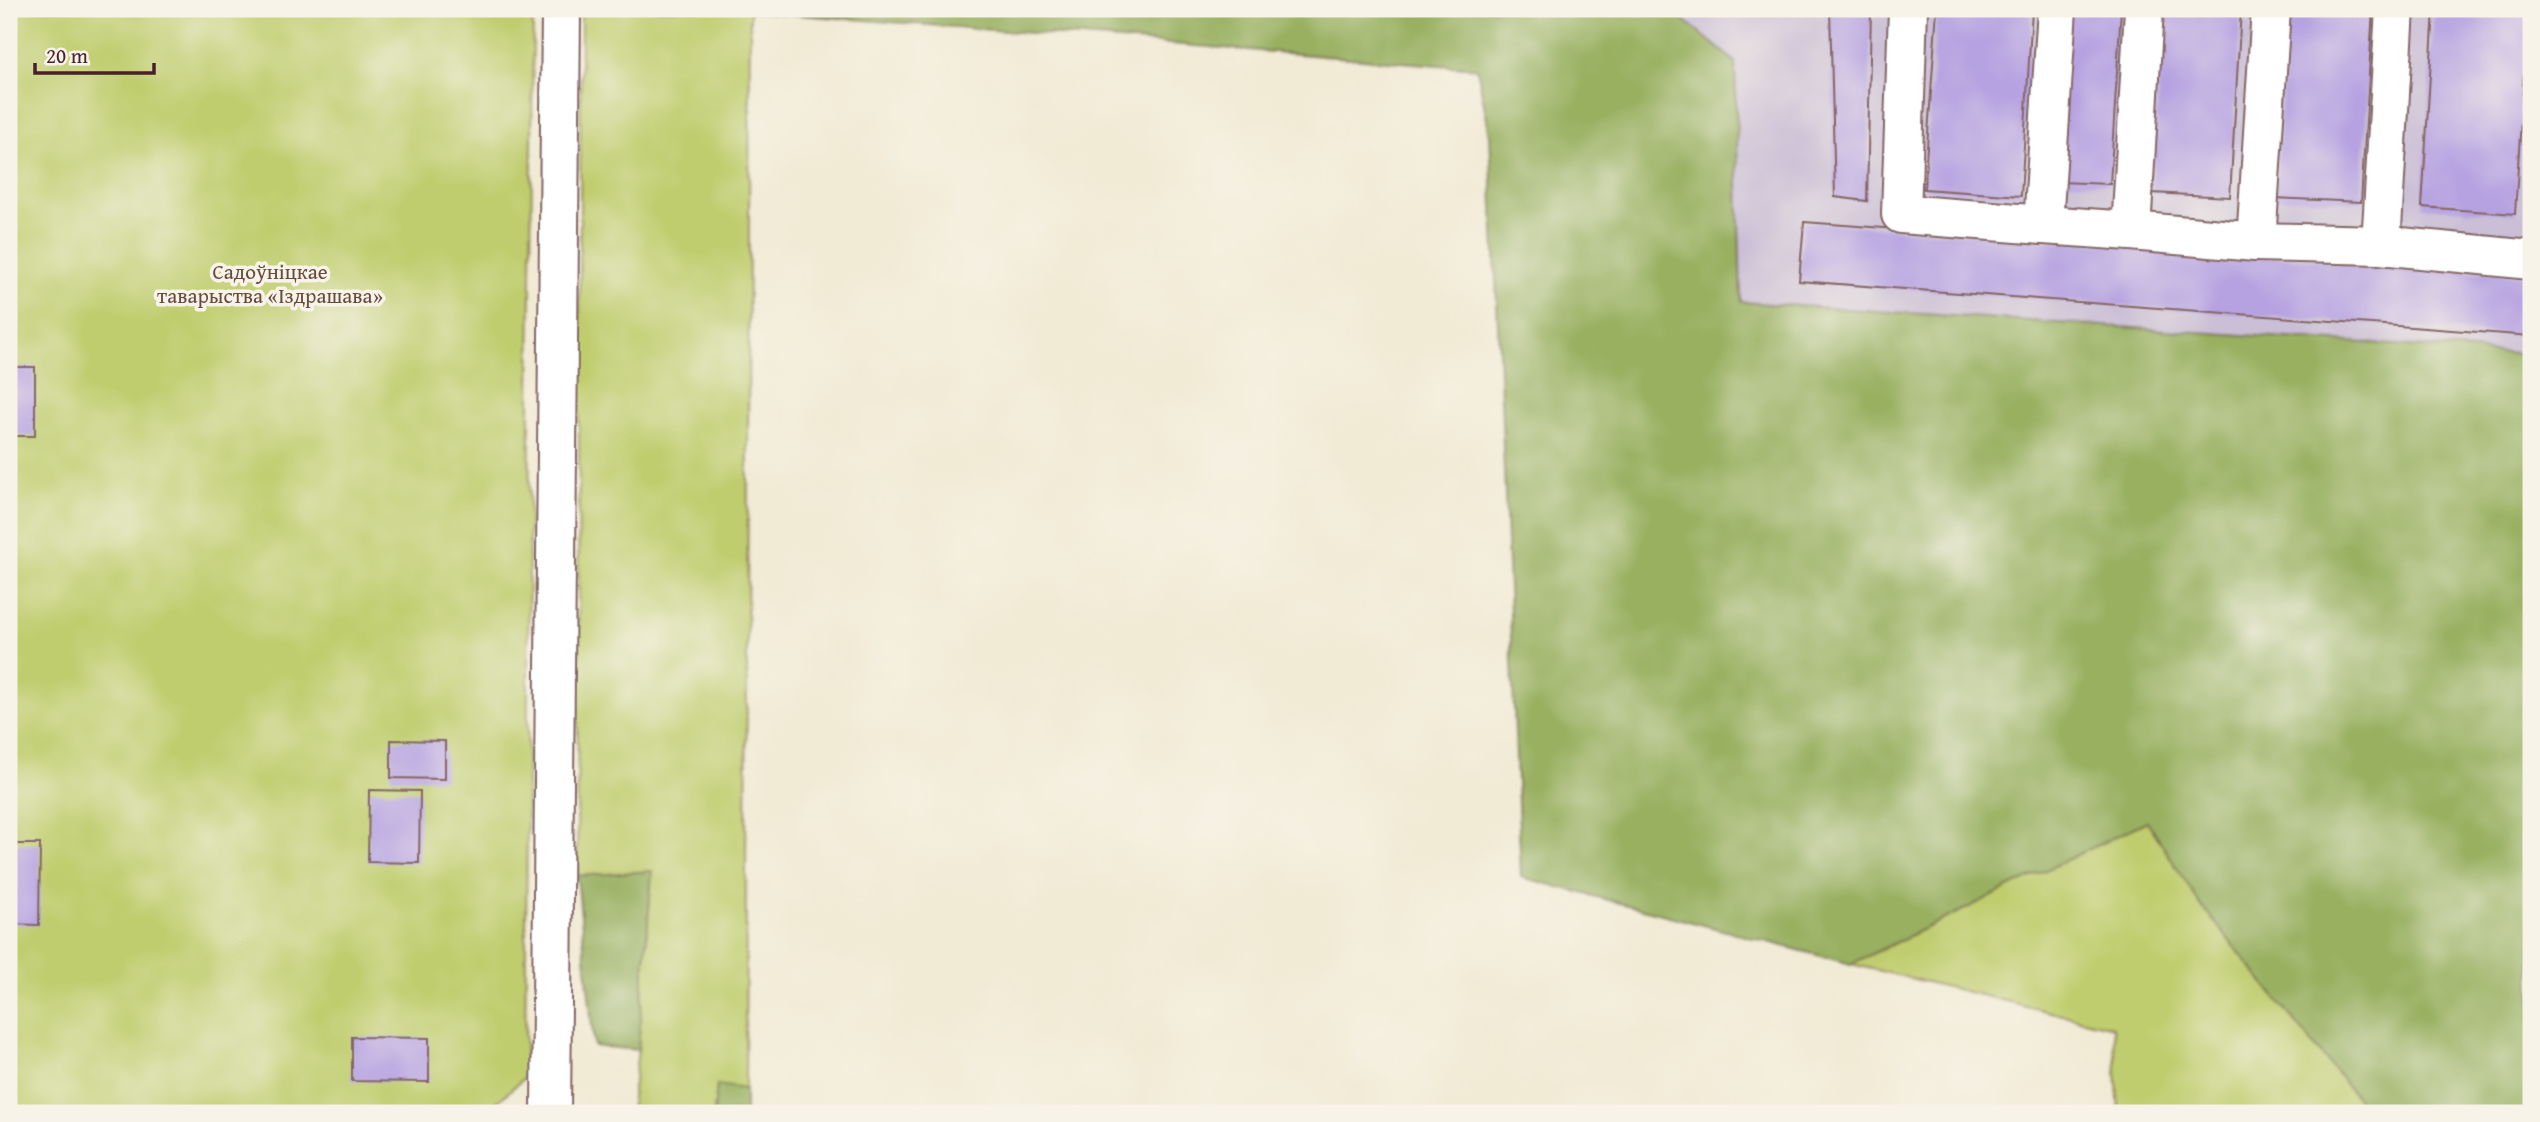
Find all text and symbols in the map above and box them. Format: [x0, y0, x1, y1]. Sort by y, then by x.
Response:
scale bar [35, 32, 154, 76]
text: 20 m [46, 40, 88, 71]
park label: Садоўніцкае таварыства «Іздрашава» [157, 256, 383, 311]

